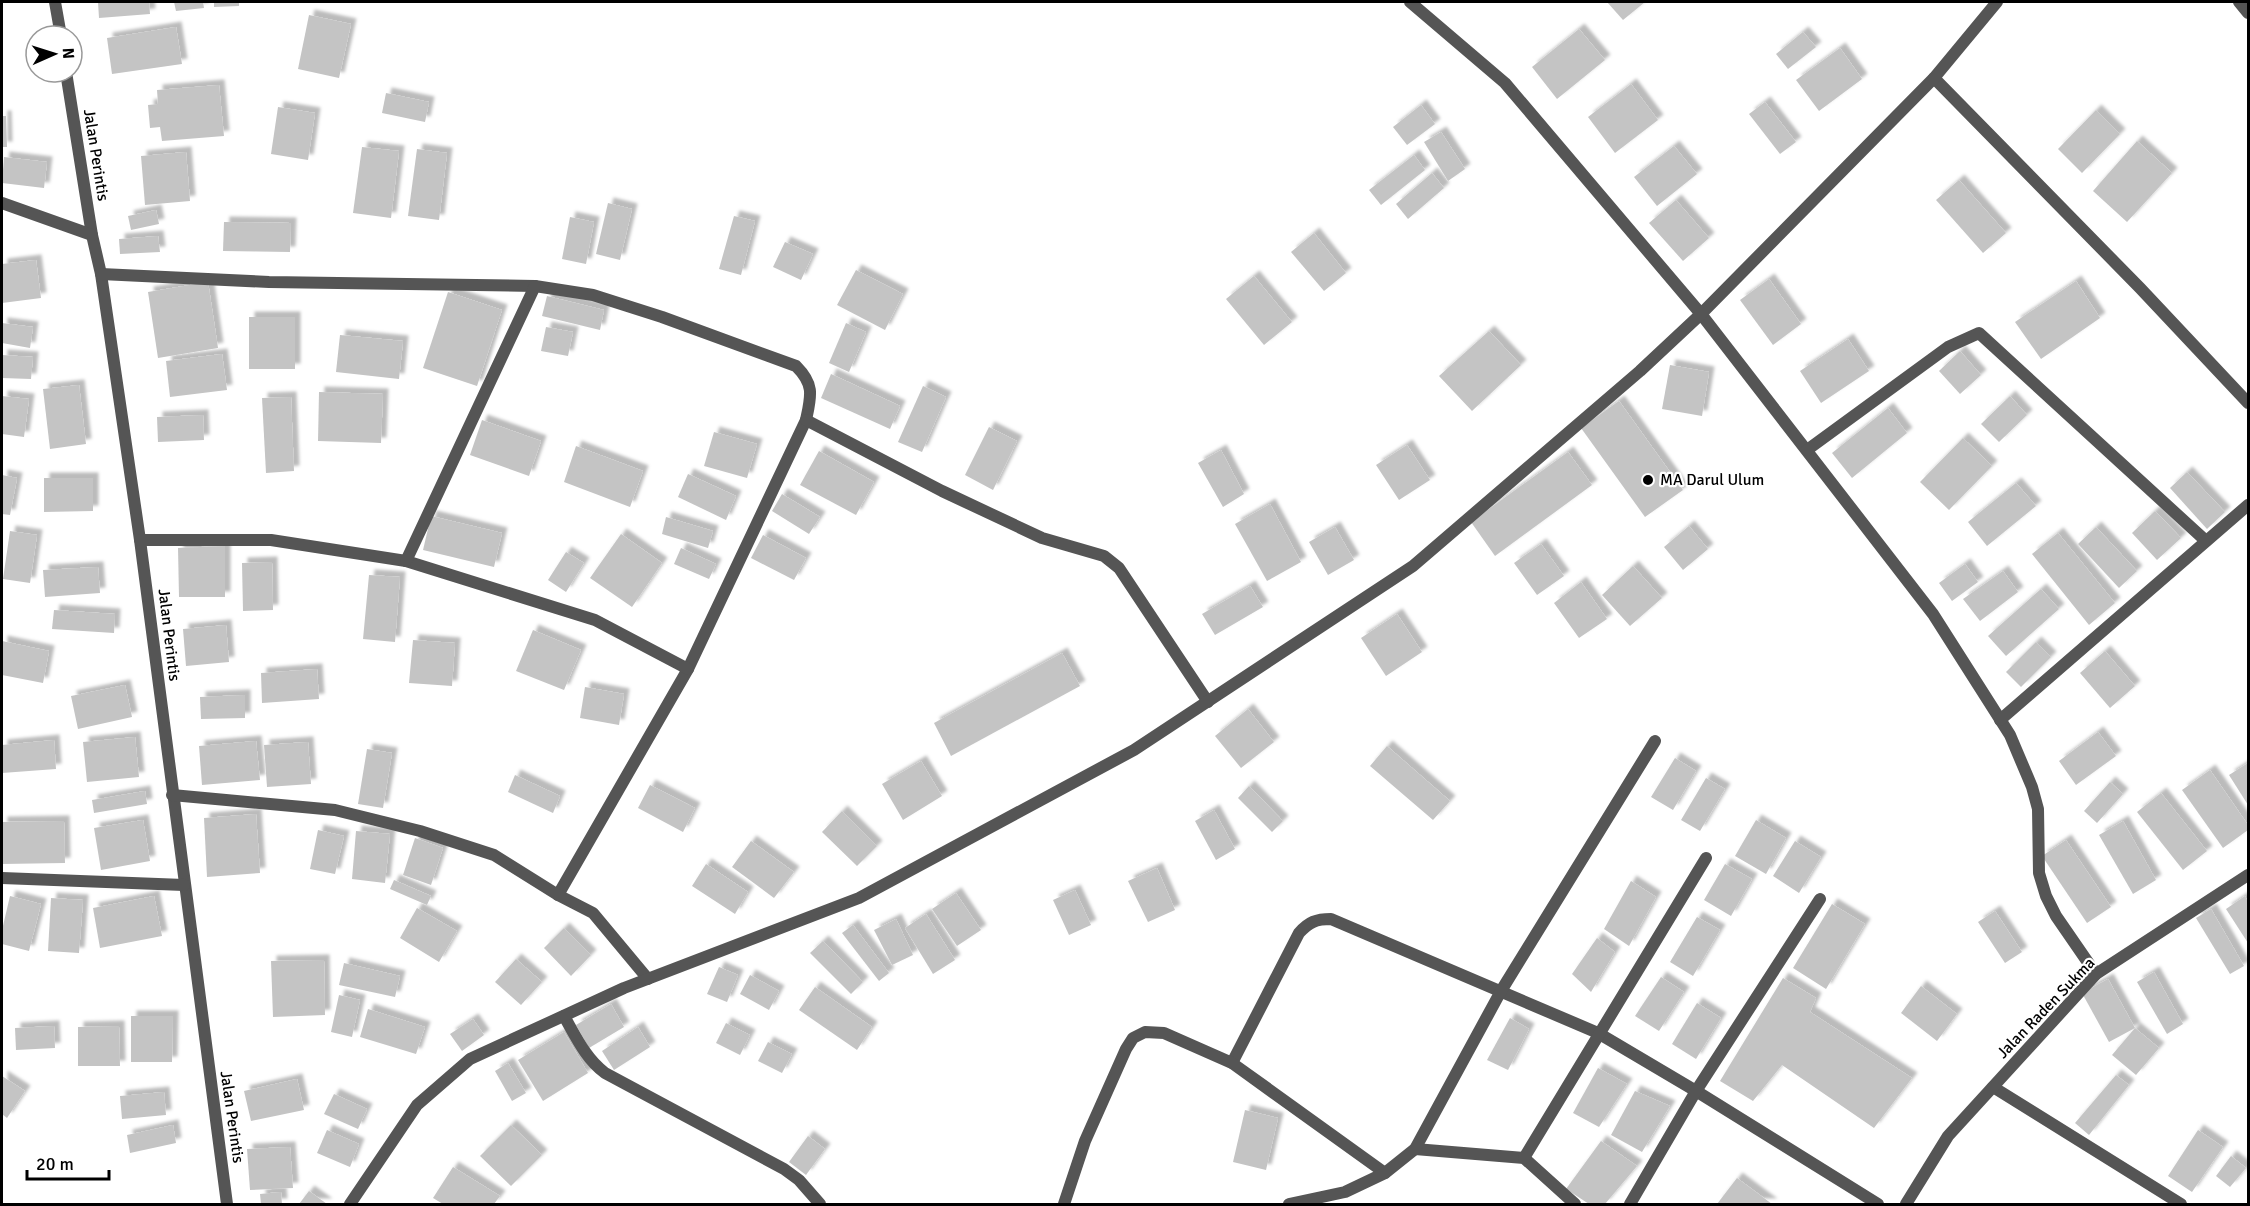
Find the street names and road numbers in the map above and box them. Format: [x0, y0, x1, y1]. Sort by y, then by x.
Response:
street label: Jalan Perintis [79, 108, 113, 202]
street label: Jalan Perintis [153, 588, 185, 682]
street label: Jalan Raden Sukma [1993, 953, 2099, 1063]
street label: Jalan Perintis [216, 1070, 248, 1164]

